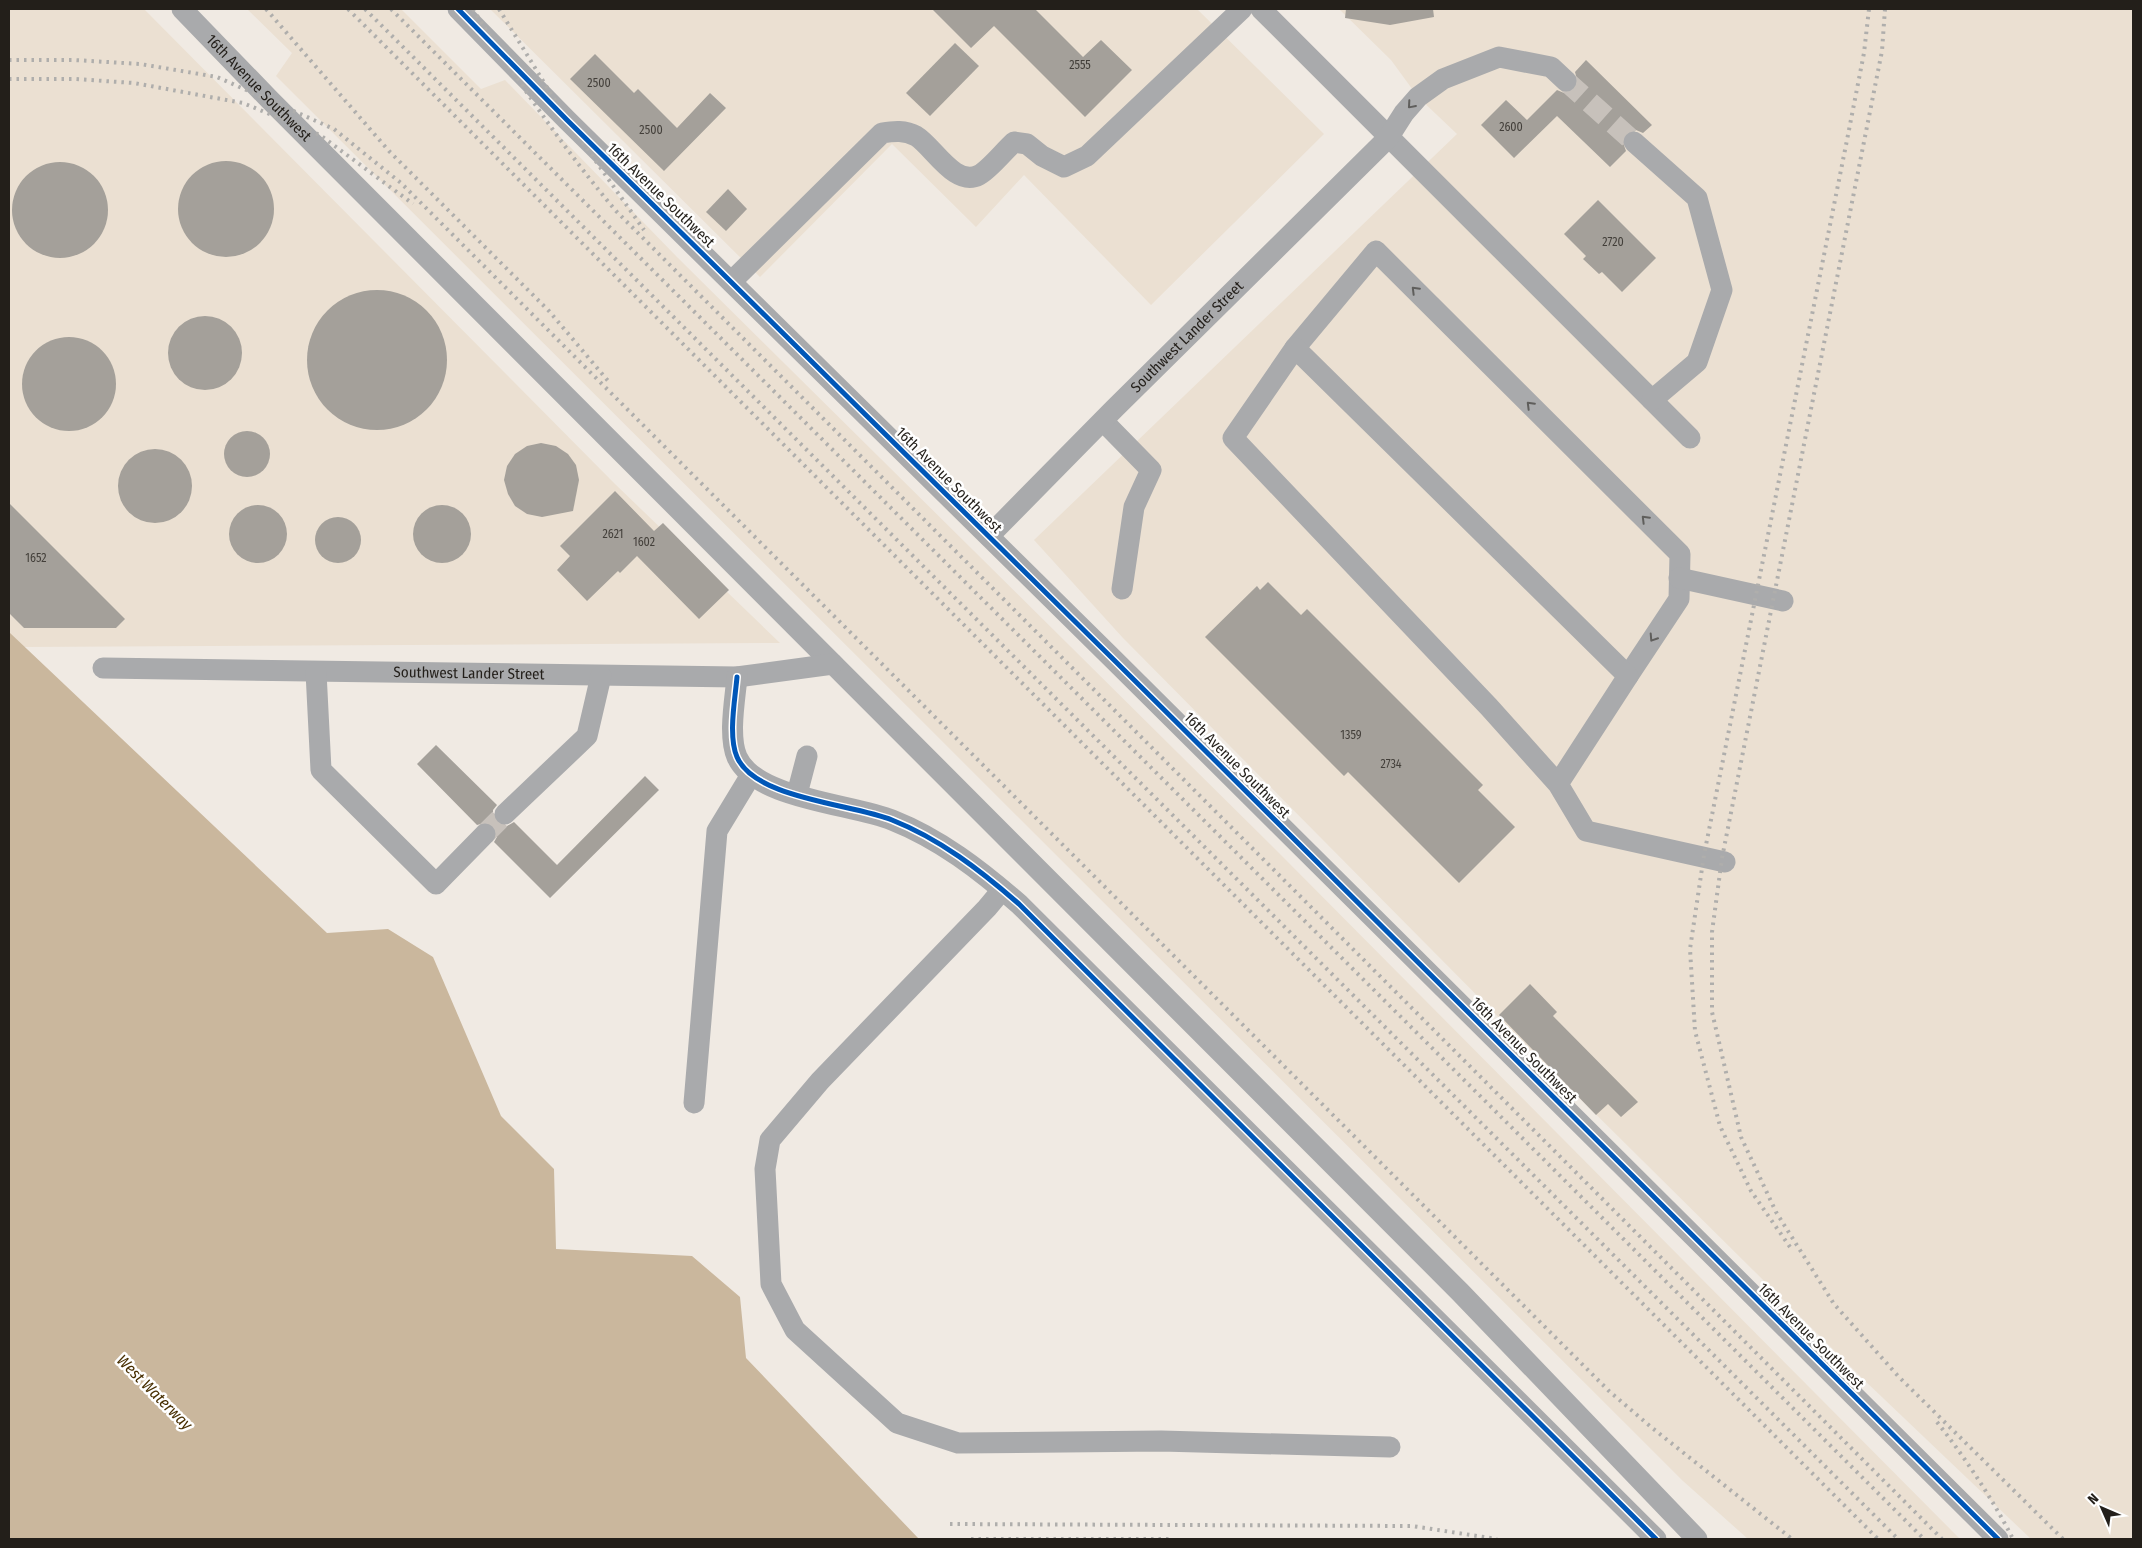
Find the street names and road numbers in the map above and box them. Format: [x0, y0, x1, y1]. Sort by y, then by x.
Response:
street label: 16th Avenue Southwest [202, 30, 315, 145]
street label: 16th Avenue Southwest [603, 139, 719, 251]
street label: Southwest Lander Street [1127, 277, 1247, 396]
street label: 16th Avenue Southwest [892, 423, 1006, 537]
street label: Southwest Lander Street [393, 663, 545, 683]
street label: 16th Avenue Southwest [1180, 708, 1294, 822]
street label: 16th Avenue Southwest [1467, 993, 1581, 1107]
street label: 16th Avenue Southwest [1754, 1279, 1868, 1393]

